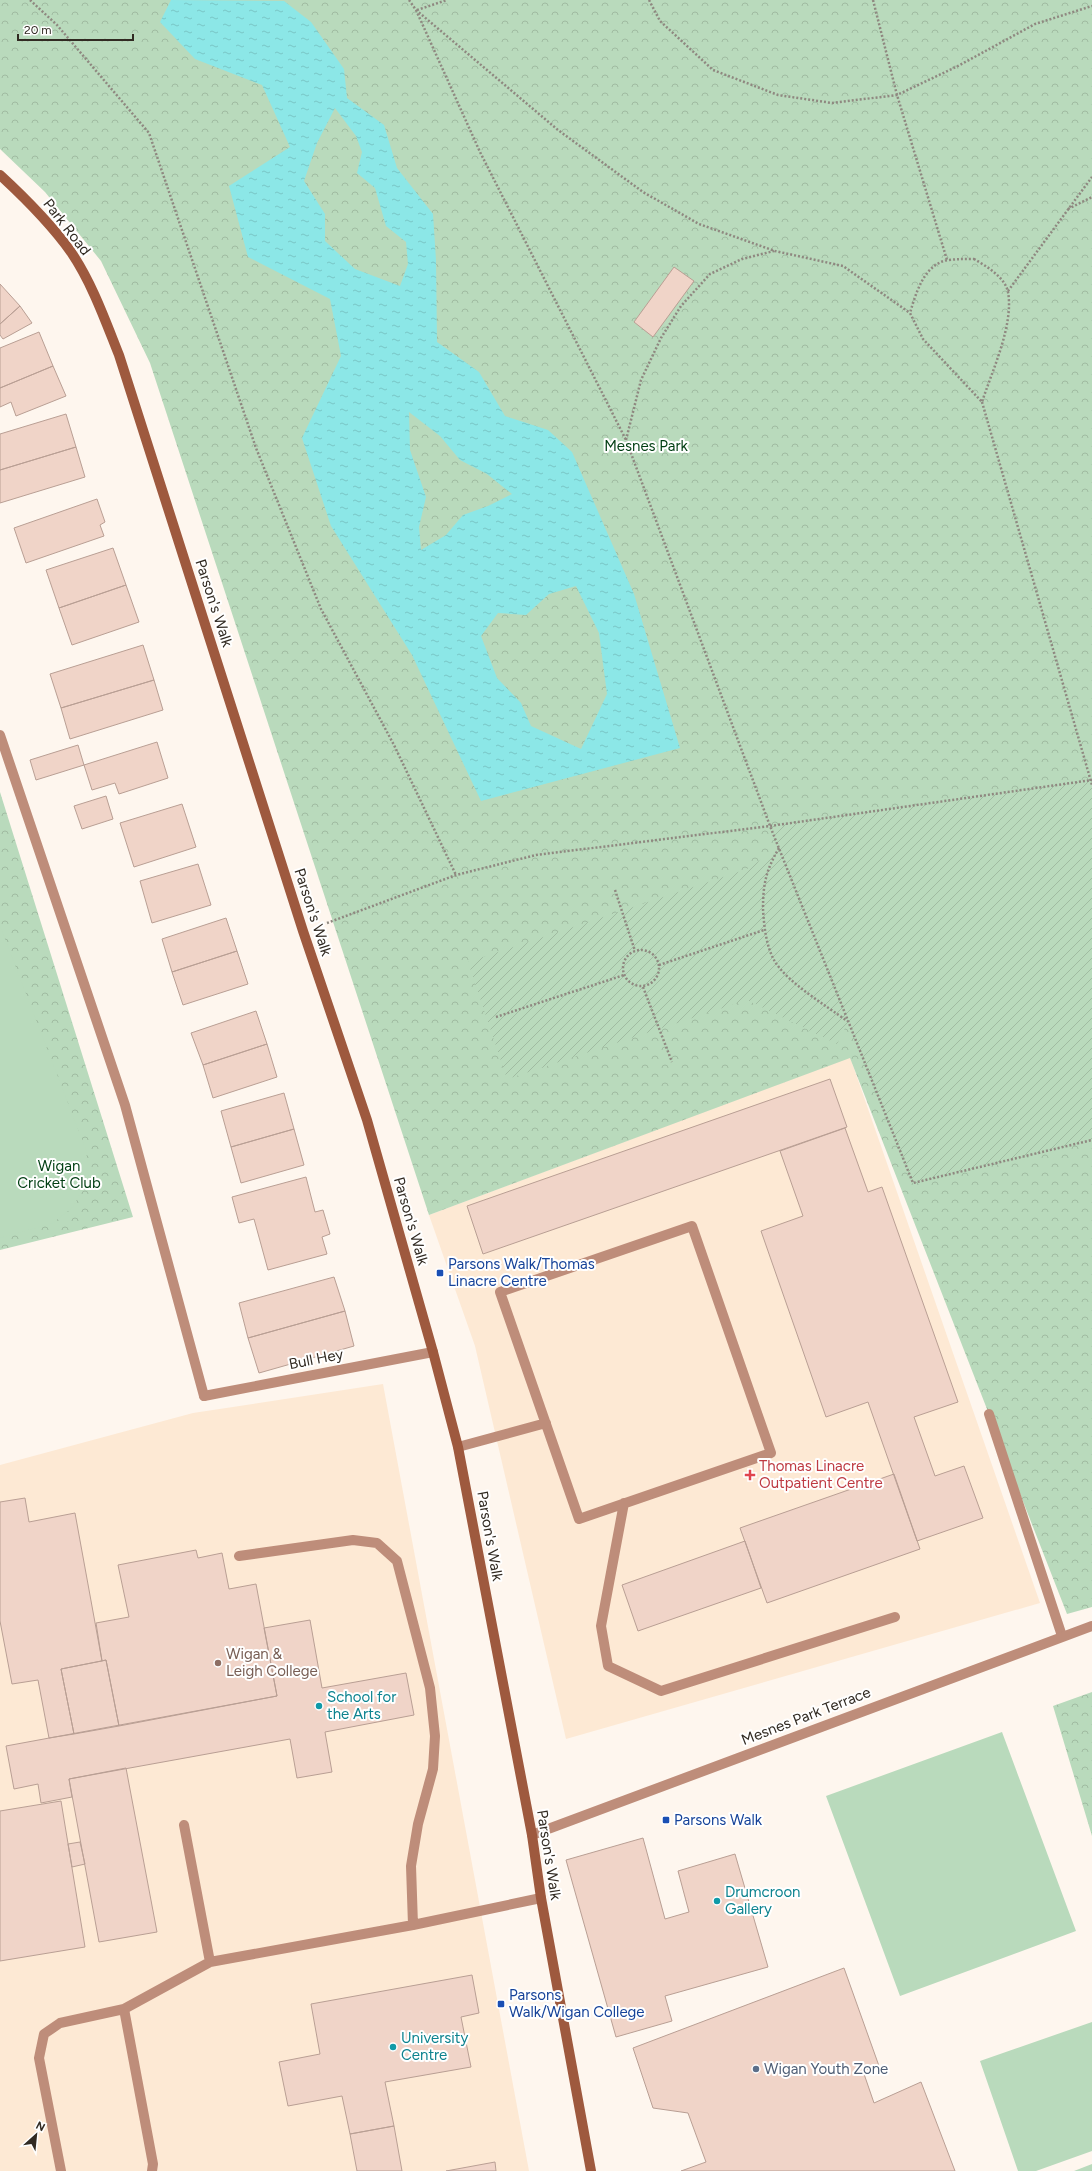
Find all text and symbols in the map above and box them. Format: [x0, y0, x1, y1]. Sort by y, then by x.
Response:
scale bar [18, 16, 133, 42]
text: 20 m [24, 23, 52, 37]
street label: Park Road [39, 195, 95, 259]
park label: Mesnes Park [604, 437, 689, 455]
street label: Parson's Walk [191, 557, 237, 650]
street label: Parson's Walk [290, 866, 336, 959]
park label: Wigan Cricket Club [17, 1157, 101, 1192]
street label: Parson's Walk [390, 1175, 432, 1268]
place label: Parsons Walk/Thomas Linacre Centre [448, 1255, 595, 1290]
marker: Parsons Walk/Thomas Linacre Centre [435, 1268, 445, 1278]
street label: Bull Hey [287, 1345, 345, 1373]
place label: Thomas Linacre Outpatient Centre [759, 1457, 883, 1492]
marker: Thomas Linacre Outpatient Centre [744, 1469, 756, 1481]
street label: Parson's Walk [473, 1490, 507, 1583]
place label: Wigan & Leigh College [226, 1645, 318, 1680]
marker: Wigan & Leigh College [213, 1658, 223, 1668]
street label: Mesnes Park Terrace [739, 1683, 873, 1749]
place label: School for the Arts [327, 1688, 396, 1723]
marker: School for the Arts [314, 1701, 324, 1711]
street label: Parson's Walk [533, 1809, 565, 1902]
place label: Parsons Walk [674, 1811, 763, 1829]
marker: Parsons Walk [661, 1815, 671, 1825]
place label: Drumcroon Gallery [725, 1883, 800, 1918]
marker: Drumcroon Gallery [712, 1896, 722, 1906]
place label: Parsons Walk/Wigan College [509, 1986, 645, 2021]
marker: Parsons Walk/Wigan College [496, 1999, 506, 2009]
place label: University Centre [401, 2029, 468, 2064]
marker: University Centre [388, 2042, 398, 2052]
place label: Wigan Youth Zone [764, 2060, 888, 2078]
marker: Wigan Youth Zone [751, 2064, 761, 2074]
north arrow [16, 2115, 56, 2155]
text: N [34, 2119, 47, 2134]

